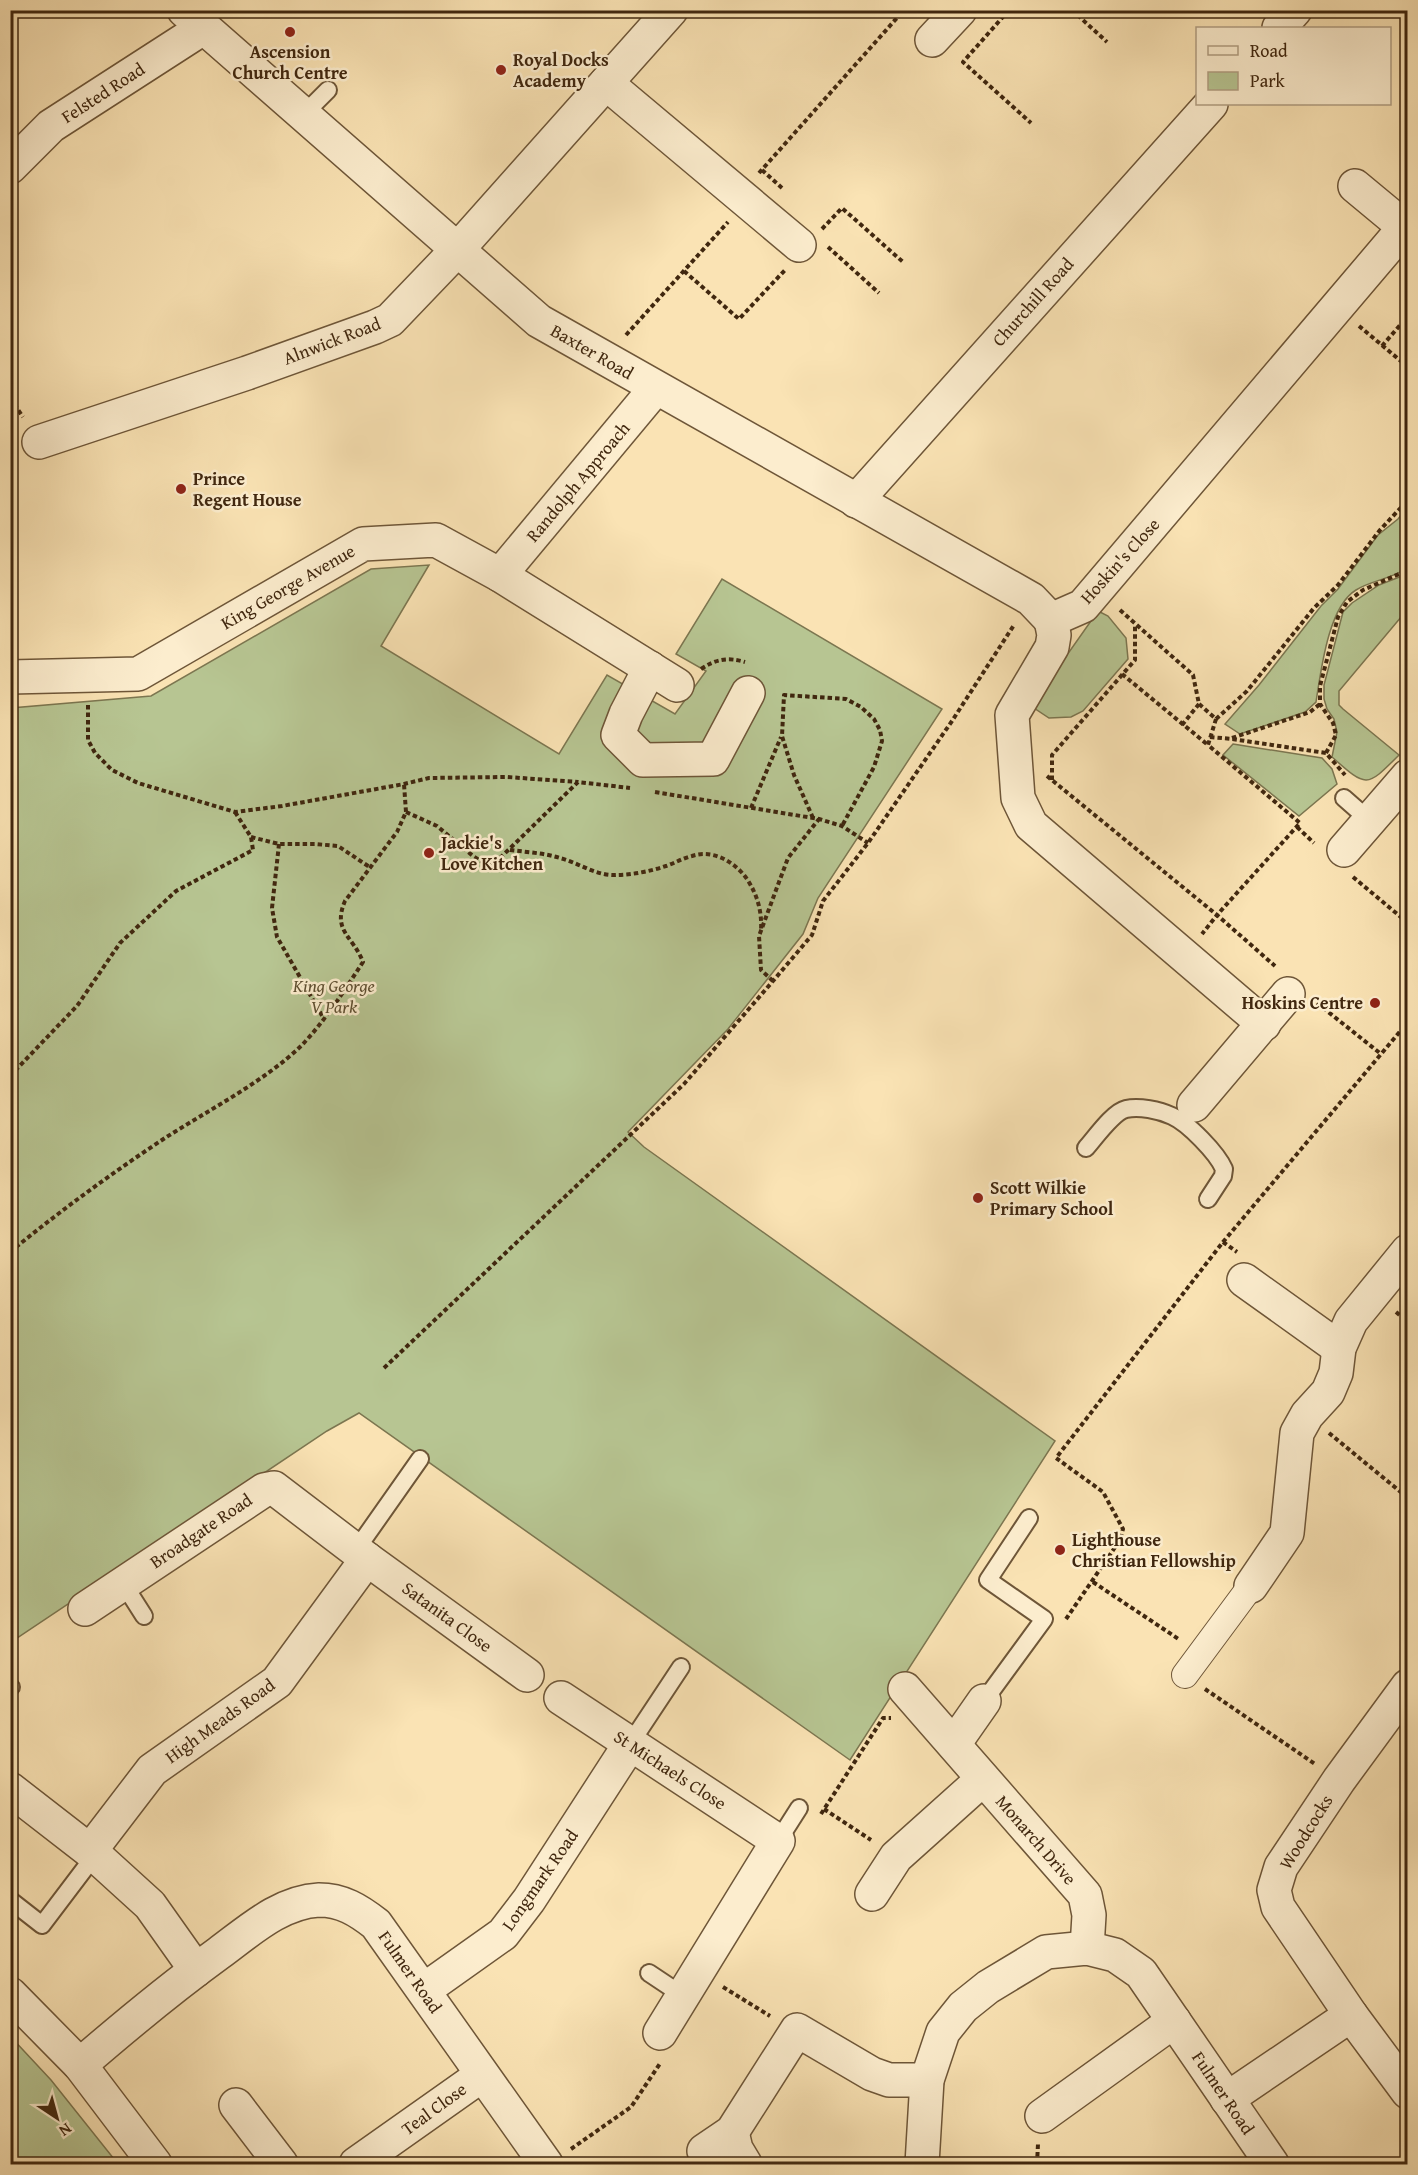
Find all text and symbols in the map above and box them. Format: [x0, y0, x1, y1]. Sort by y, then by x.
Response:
marker: Ascension Church Centre [283, 25, 297, 39]
legend [1196, 27, 1391, 105]
text: Road [1250, 37, 1288, 64]
place label: Ascension Church Centre [232, 38, 348, 86]
place label: Royal Docks Academy [513, 46, 609, 94]
street label: Felsted Road [56, 55, 150, 130]
marker: Royal Docks Academy [494, 63, 508, 77]
text: Park [1250, 67, 1286, 94]
street label: Churchill Road [985, 251, 1080, 352]
street label: Alnwick Road [279, 309, 385, 371]
street label: Baxter Road [546, 317, 639, 386]
street label: Randolph Approach [519, 416, 636, 548]
place label: Prince Regent House [193, 465, 302, 513]
marker: Prince Regent House [174, 482, 188, 496]
street label: Hoskin's Close [1073, 512, 1166, 610]
street label: King George Avenue [216, 537, 360, 636]
place label: Jackie's Love Kitchen [438, 829, 543, 877]
marker: Jackie's Love Kitchen [422, 846, 436, 860]
park label: King George V Park [292, 972, 375, 1020]
place label: Hoskins Centre [1242, 989, 1363, 1016]
marker: Hoskins Centre [1368, 996, 1382, 1010]
place label: Scott Wilkie Primary School [990, 1174, 1114, 1222]
marker: Scott Wilkie Primary School [971, 1191, 985, 1205]
street label: Broadgate Road [144, 1486, 258, 1575]
place label: Lighthouse Christian Fellowship [1072, 1526, 1236, 1574]
marker: Lighthouse Christian Fellowship [1053, 1543, 1067, 1557]
street label: Satanita Close [397, 1575, 498, 1659]
street label: High Meads Road [159, 1671, 281, 1770]
street label: St Michaels Close [609, 1723, 732, 1816]
street label: Monarch Drive [989, 1789, 1083, 1891]
street label: Woodcocks [1272, 1789, 1339, 1874]
street label: Longmark Road [495, 1823, 585, 1936]
street label: Fulmer Road [372, 1925, 449, 2019]
street label: Fulmer Road [1185, 2045, 1262, 2140]
street label: Teal Close [395, 2076, 472, 2142]
north arrow [27, 2088, 87, 2148]
text: N [54, 2117, 77, 2143]

